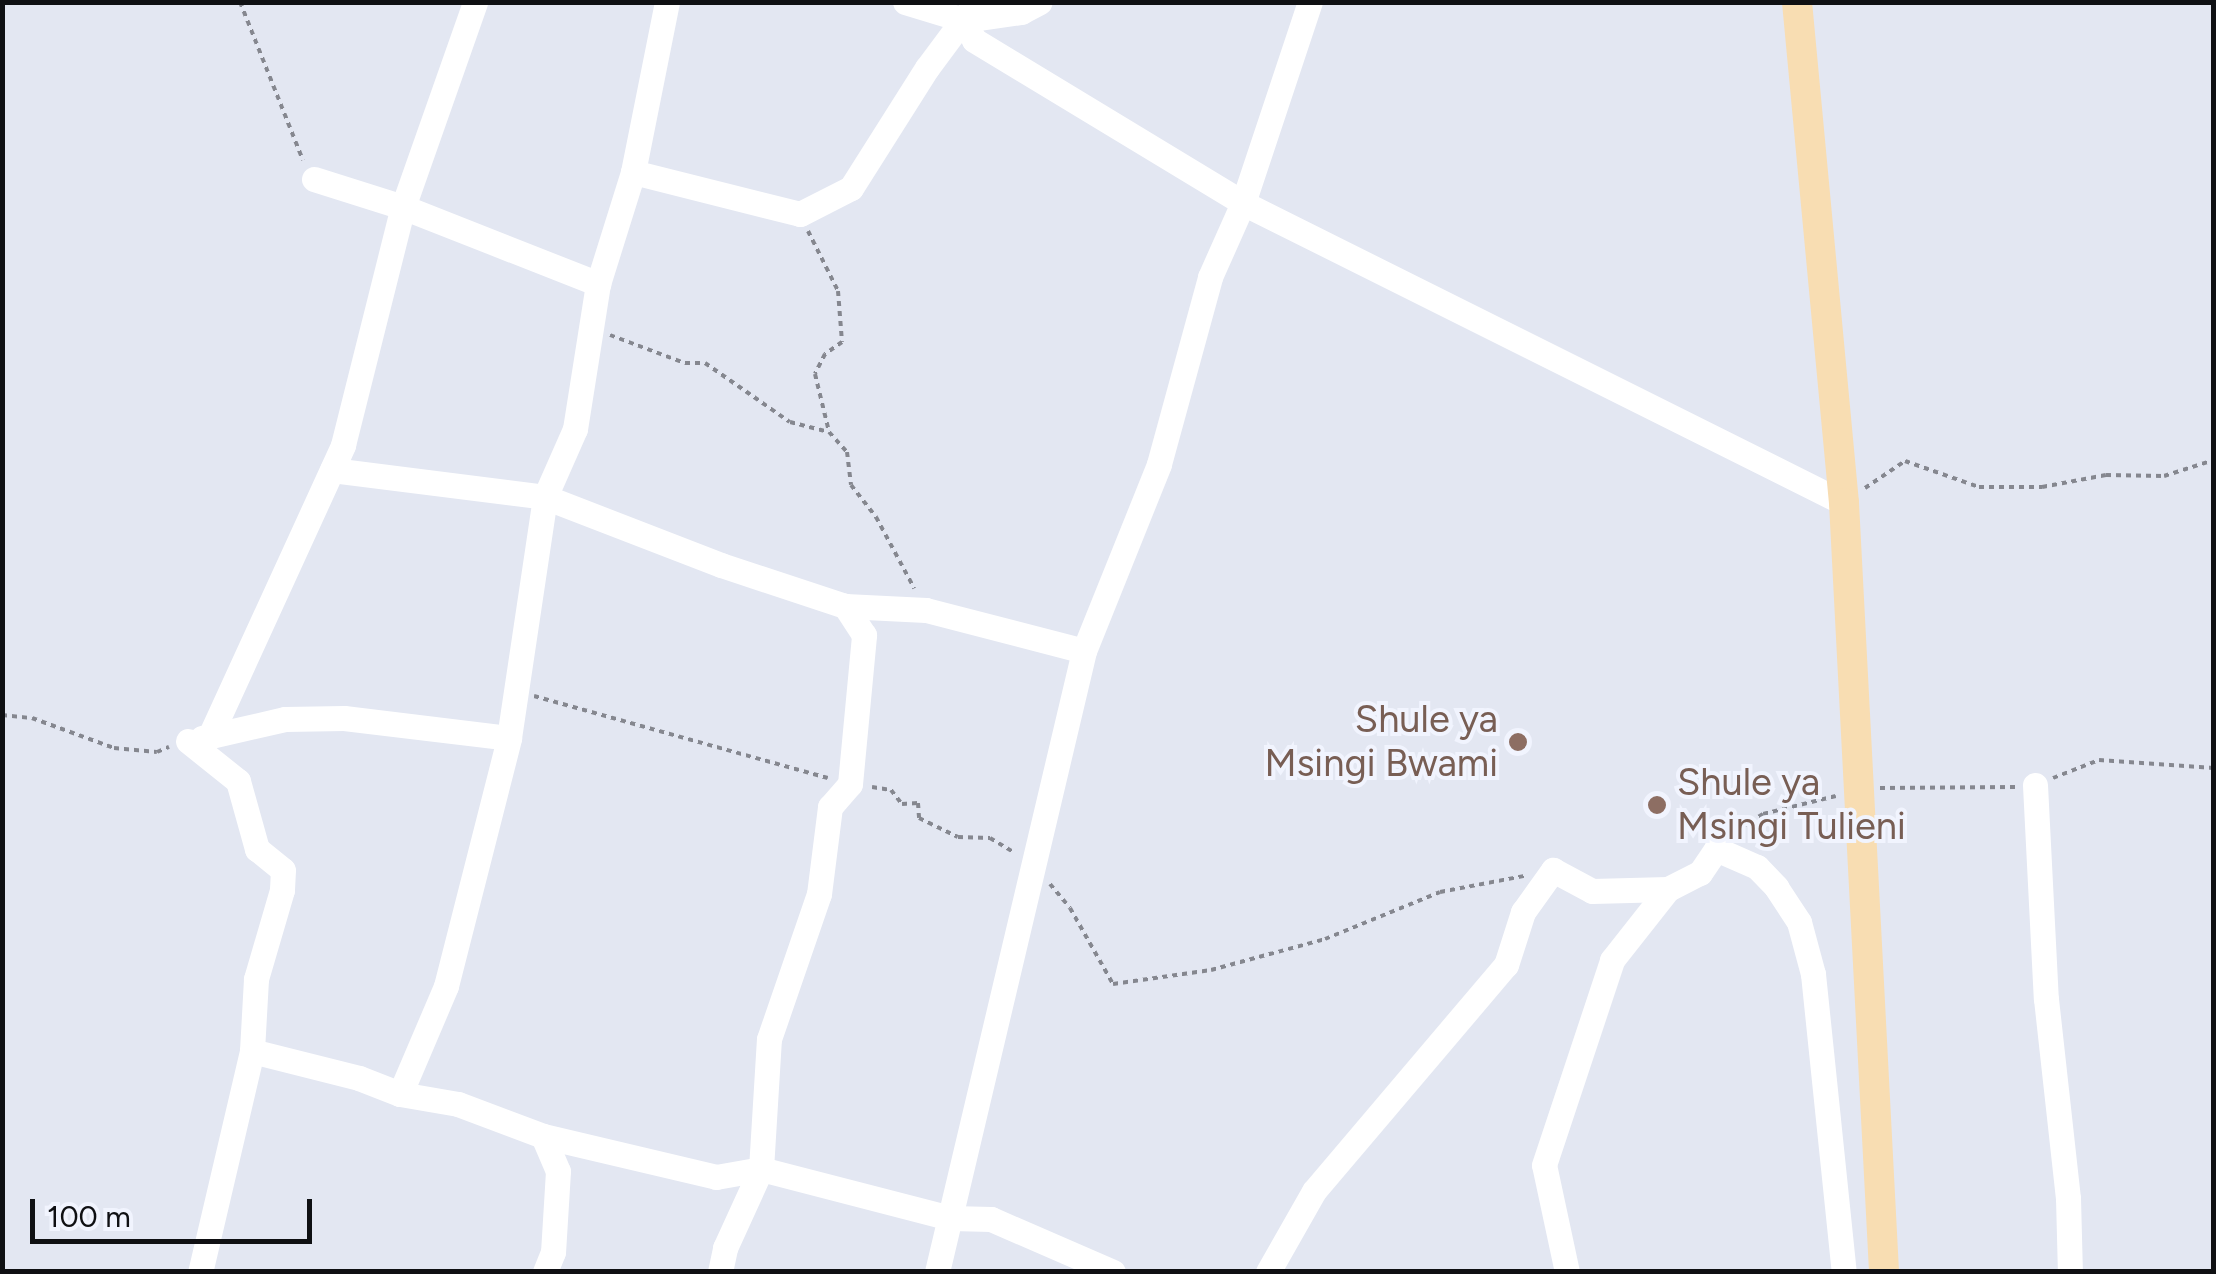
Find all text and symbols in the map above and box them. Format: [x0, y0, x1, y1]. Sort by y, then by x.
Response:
place label: Shule ya Msingi Bwami [1265, 697, 1498, 786]
marker: Shule ya Msingi Bwami [1507, 731, 1529, 753]
place label: Shule ya Msingi Tulieni [1677, 760, 1906, 849]
marker: Shule ya Msingi Tulieni [1646, 794, 1668, 816]
scale bar [35, 1179, 318, 1241]
text: 100 m [47, 1198, 131, 1235]

